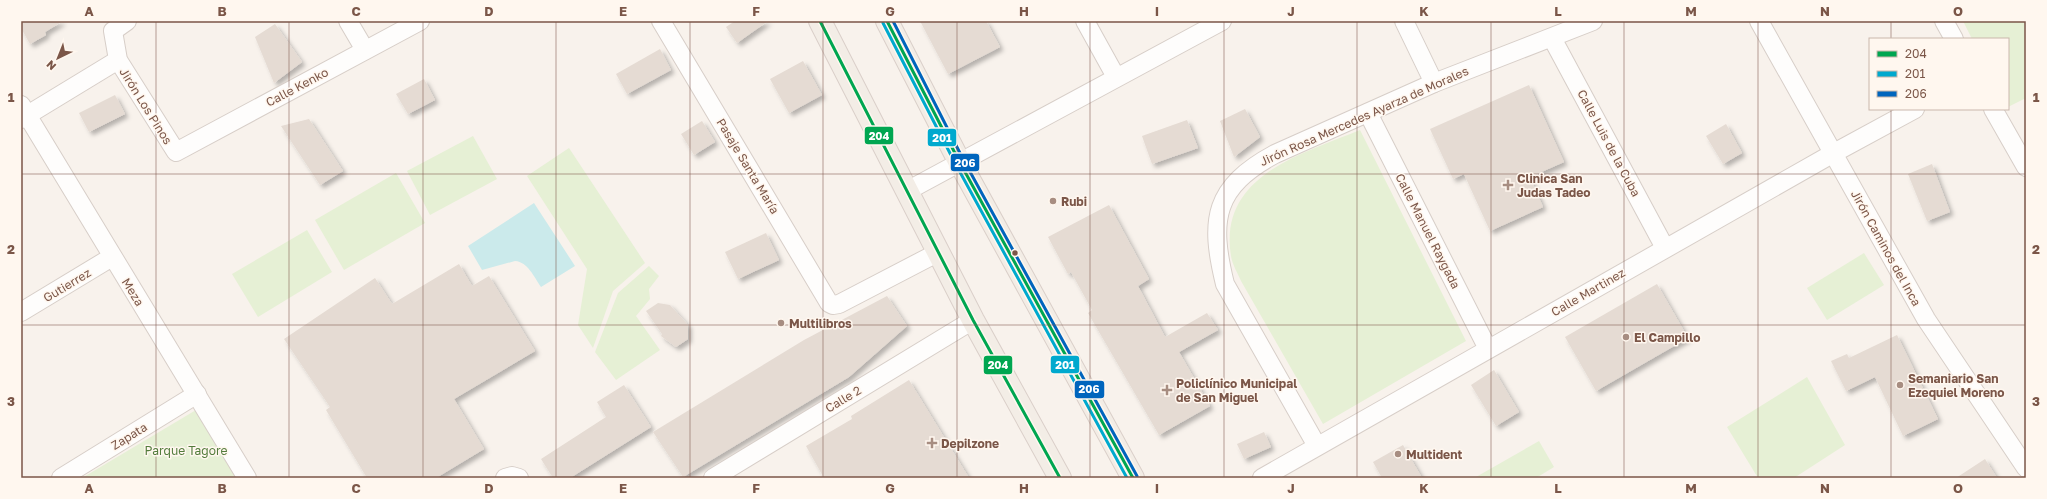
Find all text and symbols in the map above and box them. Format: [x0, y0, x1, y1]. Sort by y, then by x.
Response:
text: A [84, 3, 94, 19]
text: B [217, 3, 227, 19]
text: C [351, 3, 361, 19]
text: D [484, 3, 494, 19]
text: E [619, 3, 627, 19]
text: F [752, 3, 760, 19]
text: G [885, 3, 895, 19]
text: H [1019, 3, 1029, 19]
text: I [1155, 3, 1159, 19]
text: J [1287, 3, 1295, 19]
text: K [1419, 3, 1429, 19]
text: L [1554, 3, 1562, 19]
text: M [1685, 3, 1697, 19]
text: N [1820, 3, 1830, 19]
text: O [1953, 3, 1963, 19]
north arrow [38, 38, 78, 78]
legend [1869, 38, 2009, 110]
text: 204 [1905, 46, 1927, 61]
text: N [43, 58, 58, 73]
street label: Jirón Rosa Mercedes Ayarza de Morales [1257, 63, 1471, 169]
street label: Calle Kenko [263, 64, 331, 110]
street label: Jirón Los Pinos [117, 65, 175, 147]
text: 201 [1905, 66, 1925, 81]
text: 206 [1905, 86, 1927, 101]
street label: Calle Luis de la Cuba [1574, 87, 1644, 199]
text: 1 [8, 89, 15, 105]
text: 1 [2033, 89, 2040, 105]
street label: Pasaje Santa María [714, 115, 782, 217]
line badge: 204 [864, 126, 894, 145]
line badge: 201 [927, 128, 957, 147]
text: 204 [869, 129, 889, 142]
text: 201 [932, 131, 952, 144]
line badge: 206 [950, 153, 980, 172]
text: 206 [955, 156, 975, 169]
street label: Calle Manuel Raygada [1392, 171, 1464, 291]
place label: Clinica San Judas Tadeo [1517, 171, 1591, 200]
marker: Clinica San Judas Tadeo [1502, 179, 1514, 191]
street label: Jirón Caminos del Inca [1848, 187, 1924, 309]
place label: Rubi [1061, 194, 1087, 209]
marker: Rubi [1048, 196, 1058, 206]
text: 2 [7, 241, 15, 257]
text: 2 [2032, 241, 2040, 257]
unlabelled marker [1010, 248, 1020, 258]
street label: Gutierrez [40, 265, 94, 305]
street label: Calle Martinez [1548, 265, 1628, 319]
street label: Meza [119, 275, 147, 309]
place label: Multilibros [789, 316, 852, 331]
marker: Multilibros [776, 318, 786, 328]
place label: El Campillo [1634, 330, 1700, 345]
marker: El Campillo [1621, 332, 1631, 342]
line badge: 204 [983, 355, 1013, 375]
line badge: 201 [1050, 355, 1080, 374]
text: 204 [988, 358, 1008, 371]
text: 201 [1055, 358, 1075, 371]
place label: Semaniario San Ezequiel Moreno [1908, 371, 2004, 400]
place label: Policlínico Municipal de San Miguel [1176, 376, 1297, 405]
line badge: 206 [1074, 380, 1105, 399]
marker: Semaniario San Ezequiel Moreno [1895, 380, 1905, 390]
street label: Calle 2 [822, 382, 864, 416]
text: 206 [1079, 382, 1099, 395]
marker: Policlínico Municipal de San Miguel [1161, 384, 1173, 396]
text: 3 [7, 393, 15, 409]
text: 3 [2032, 393, 2040, 409]
street label: Zapata [108, 419, 150, 453]
place label: Depilzone [941, 436, 999, 451]
marker: Depilzone [926, 437, 938, 449]
park label: Parque Tagore [145, 443, 227, 458]
place label: Multident [1406, 447, 1462, 462]
marker: Multident [1393, 449, 1403, 459]
text: A [84, 480, 94, 496]
text: B [217, 480, 227, 496]
text: C [351, 480, 361, 496]
text: D [484, 480, 494, 496]
text: E [619, 480, 627, 496]
text: F [752, 480, 760, 496]
text: G [885, 480, 895, 496]
text: H [1019, 480, 1029, 496]
text: I [1155, 480, 1159, 496]
text: J [1287, 480, 1295, 496]
text: K [1419, 480, 1429, 496]
text: L [1554, 480, 1562, 496]
text: M [1685, 480, 1697, 496]
text: N [1820, 480, 1830, 496]
text: O [1953, 480, 1963, 496]

